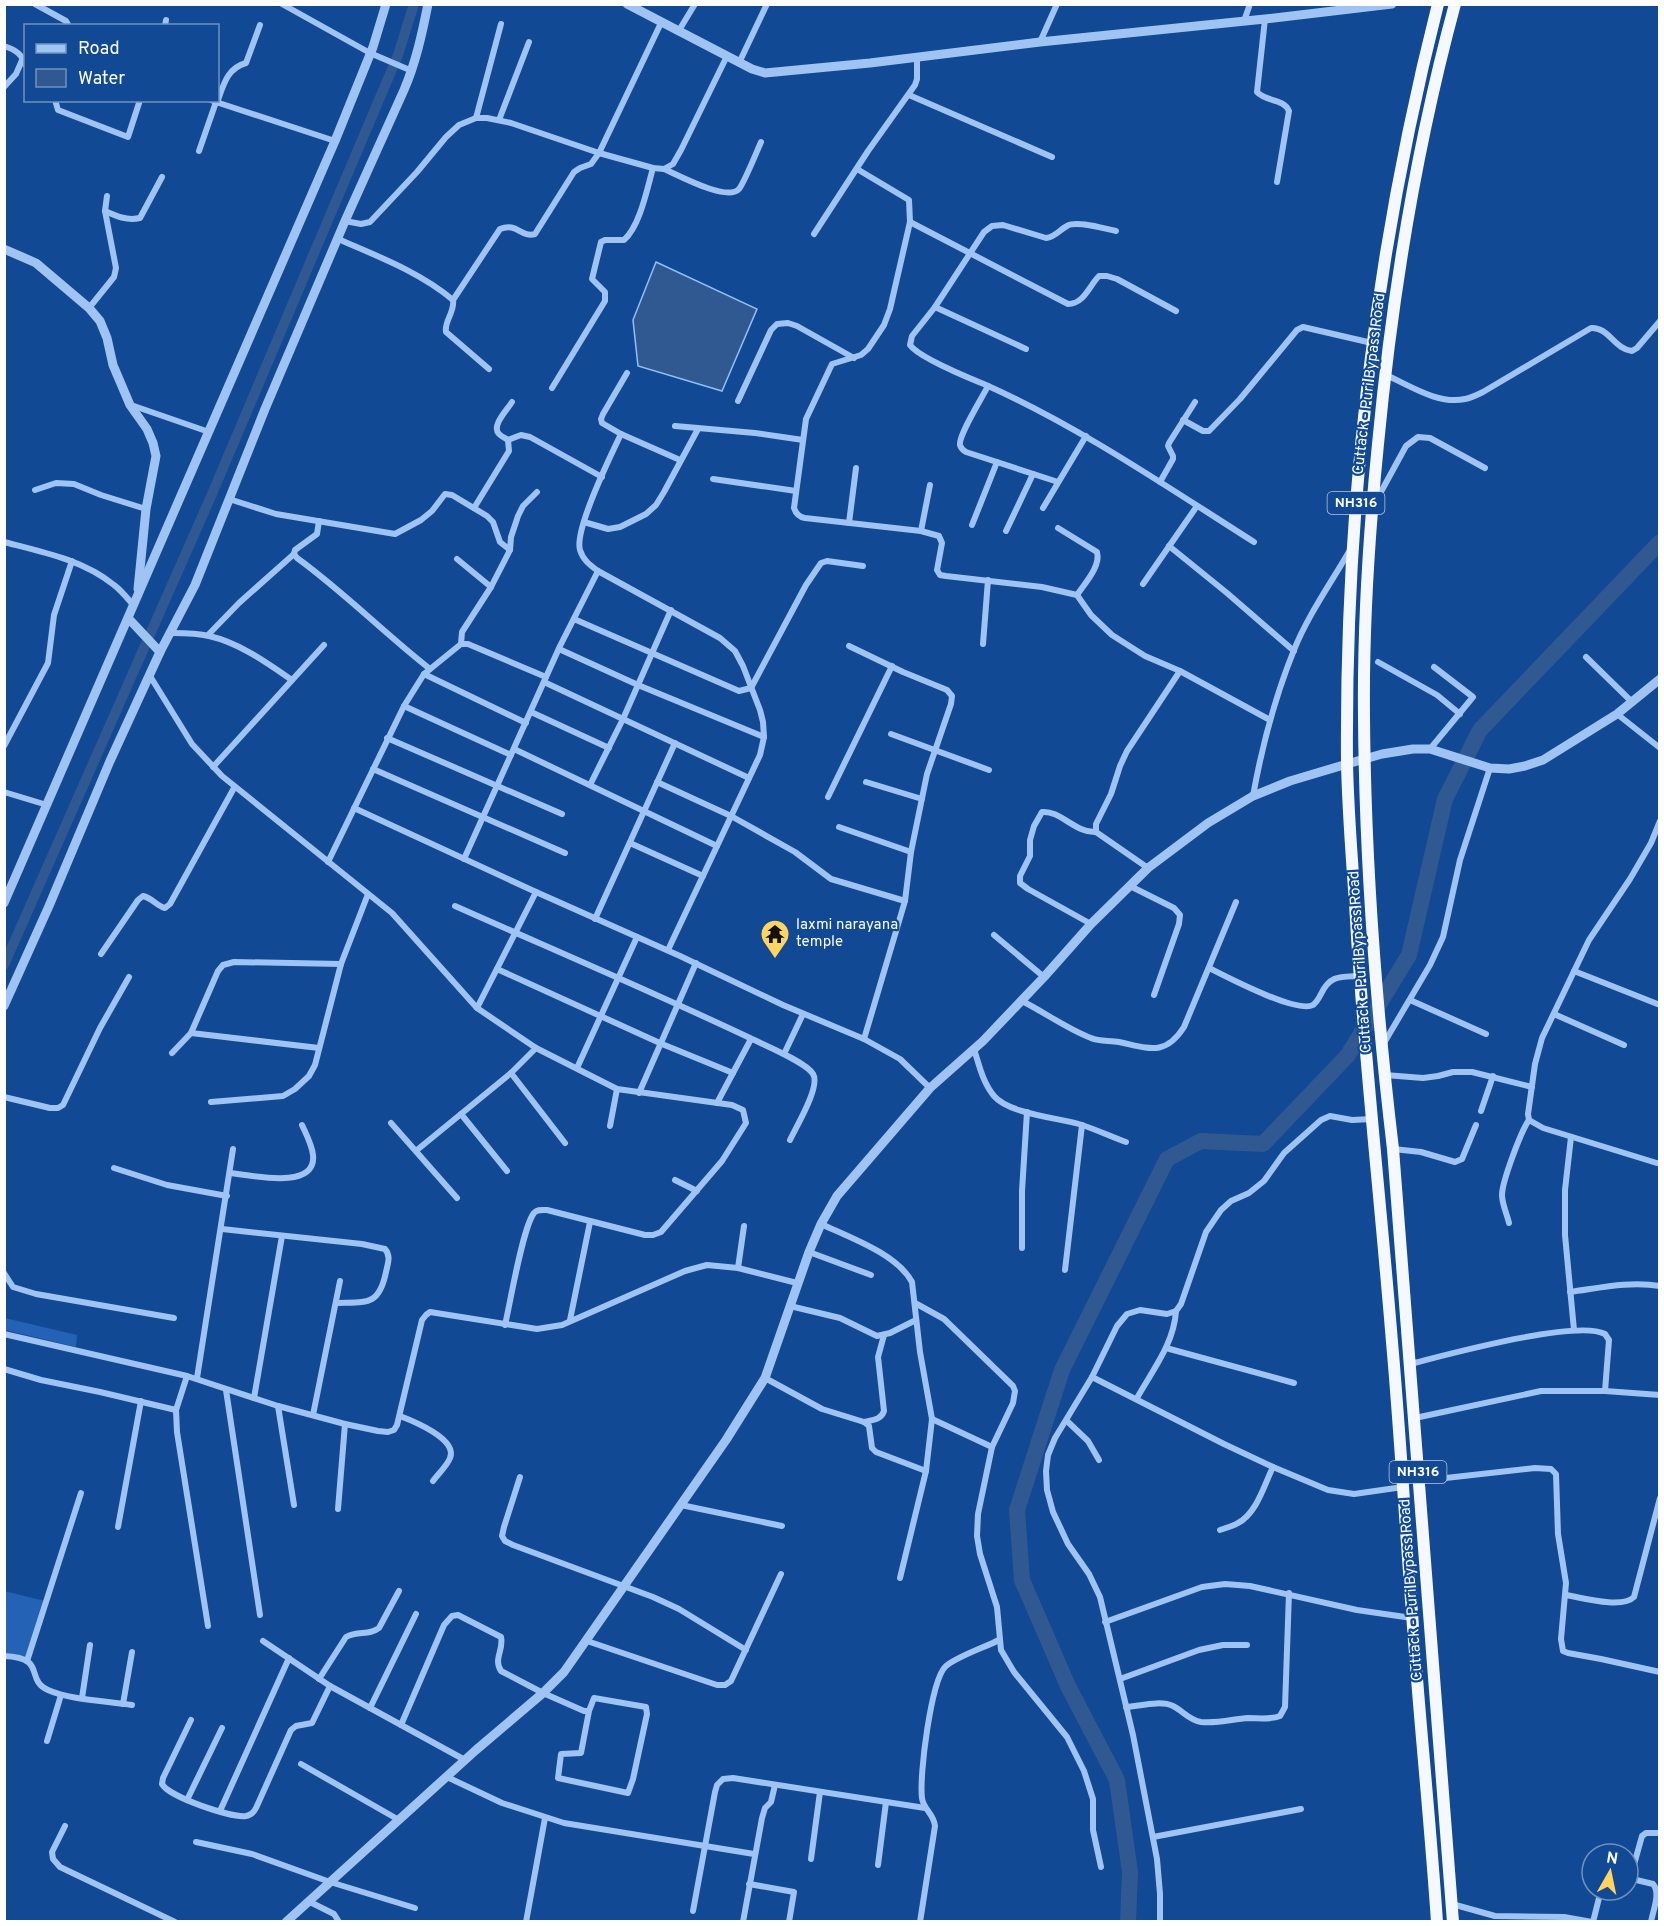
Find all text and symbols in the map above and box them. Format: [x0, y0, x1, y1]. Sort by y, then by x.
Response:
legend [24, 24, 219, 102]
text: Road [78, 38, 120, 61]
text: Water [78, 68, 125, 91]
street label: Cuttack - Puri Bypass Road [1349, 292, 1391, 476]
road number: NH316 [1328, 492, 1384, 514]
street label: Cuttack - Puri Bypass Road [1345, 870, 1377, 1054]
place label: laxmi narayana temple [796, 916, 898, 952]
temple icon: laxmi narayana temple [759, 918, 791, 960]
road number: NH316 [1390, 1461, 1446, 1483]
street label: Cuttack - Puri Bypass Road [1396, 1498, 1428, 1682]
north arrow [1580, 1842, 1640, 1902]
text: N [1605, 1848, 1619, 1870]

